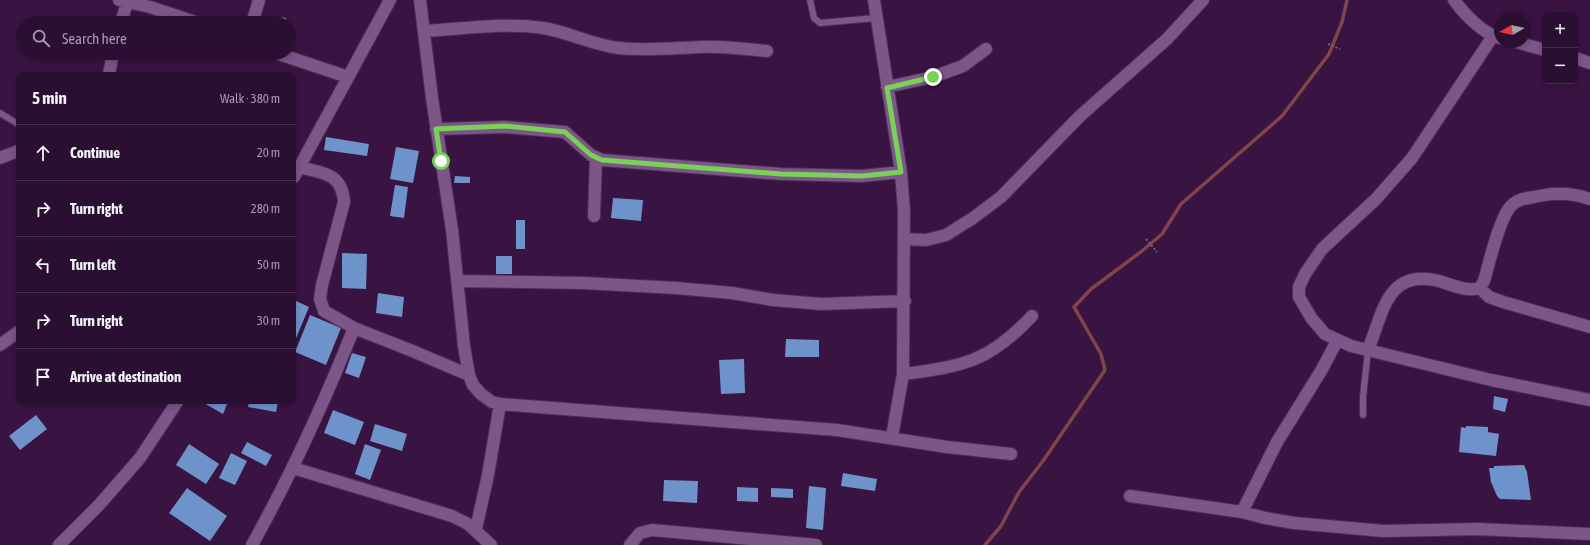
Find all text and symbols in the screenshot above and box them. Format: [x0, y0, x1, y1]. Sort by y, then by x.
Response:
north arrow [1494, 12, 1530, 48]
map controls [1542, 12, 1578, 84]
button: + [1542, 12, 1578, 48]
search box [16, 16, 296, 60]
icon: search [30, 27, 52, 49]
text: Search here [62, 30, 127, 47]
button: − [1542, 48, 1578, 84]
route end [924, 68, 942, 86]
text: 5 min [32, 88, 67, 108]
text: Walk · 380 m [220, 91, 280, 106]
icon: ahead [32, 142, 54, 164]
text: Continue [70, 144, 120, 161]
text: 20 m [257, 145, 280, 160]
route start [432, 152, 450, 170]
icon: right [32, 198, 54, 220]
text: Turn right [70, 200, 123, 217]
text: 280 m [251, 201, 280, 216]
icon: left [32, 254, 54, 276]
text: Turn left [70, 256, 116, 273]
text: 50 m [257, 257, 280, 272]
icon: right [32, 310, 54, 332]
text: Turn right [70, 312, 123, 329]
text: 30 m [257, 313, 280, 328]
icon: arrive [32, 366, 54, 388]
text: Arrive at destination [70, 368, 181, 385]

